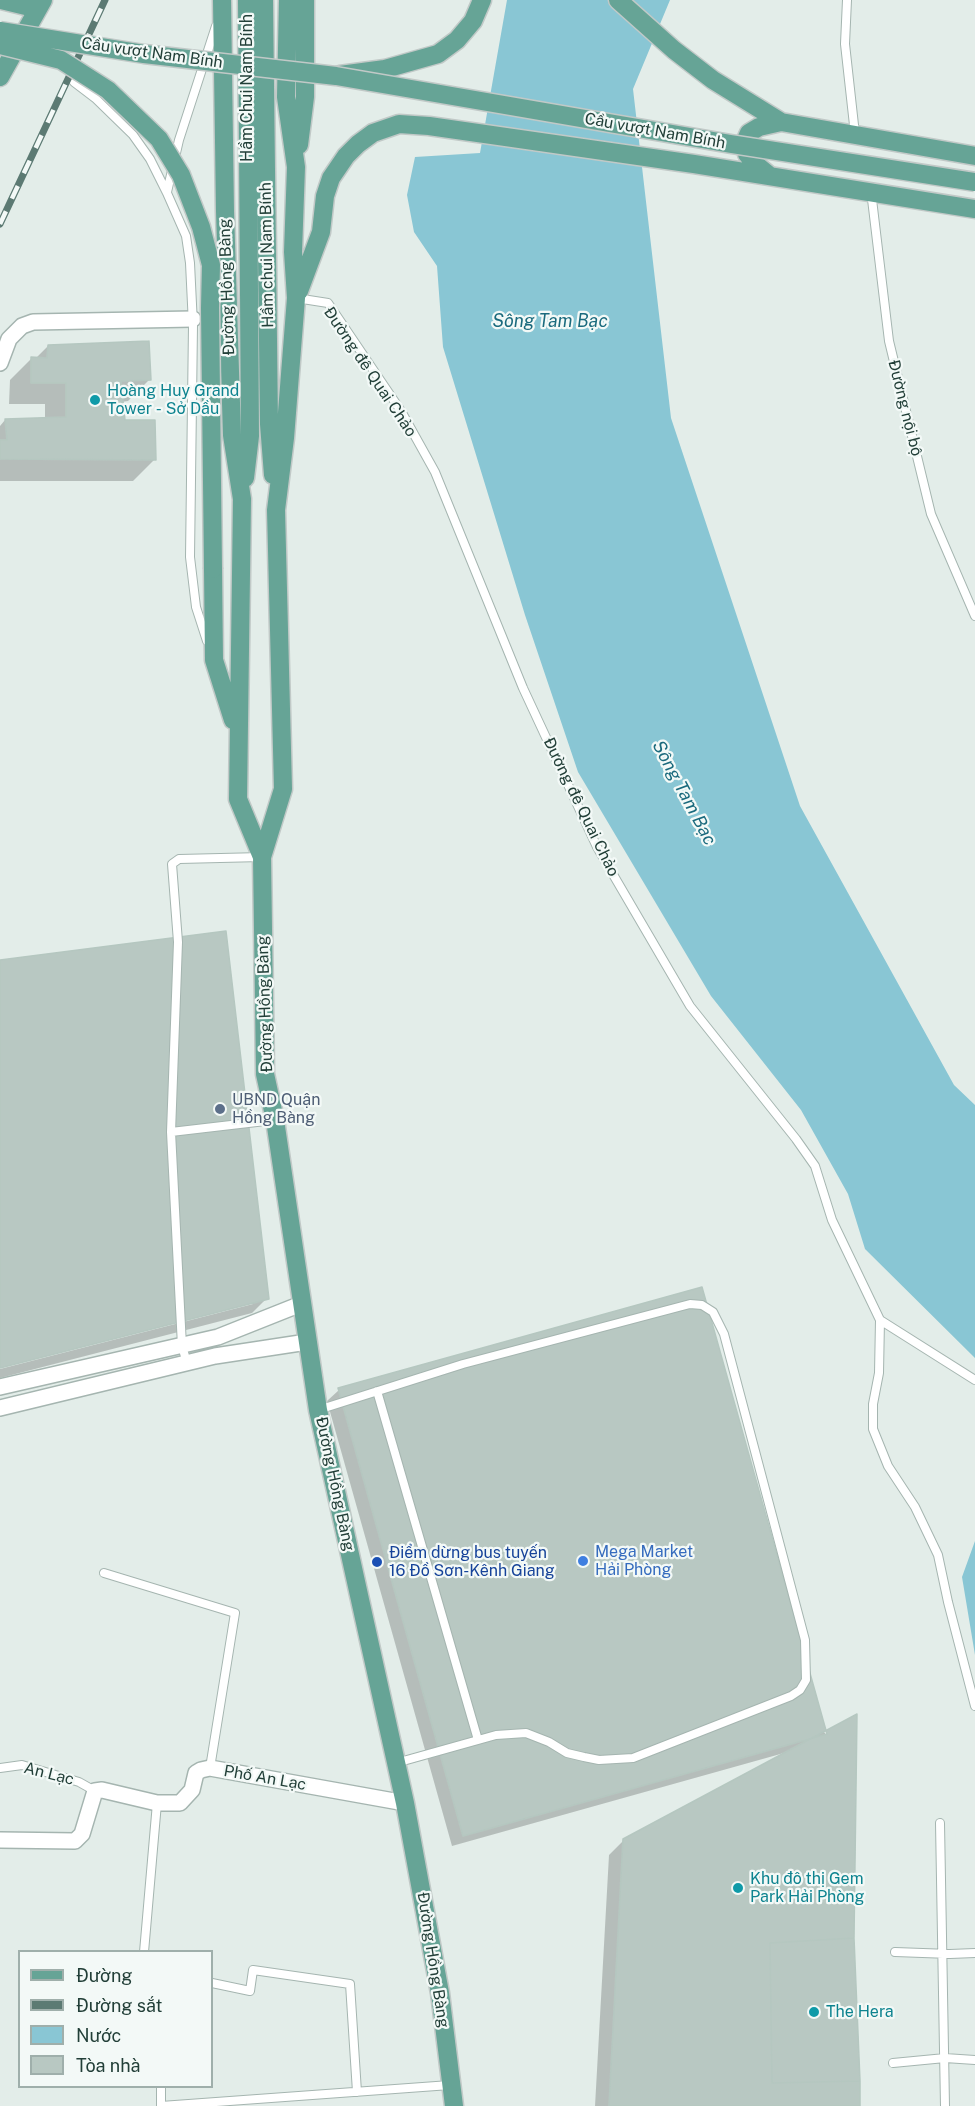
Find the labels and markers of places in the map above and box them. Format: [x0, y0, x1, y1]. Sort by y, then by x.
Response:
place label: Hoàng Huy Grand Tower - Sở Dầu [107, 381, 239, 419]
marker: Hoàng Huy Grand Tower - Sở Dầu [88, 393, 102, 407]
place label: UBND Quận Hồng Bàng [232, 1090, 320, 1128]
marker: UBND Quận Hồng Bàng [213, 1102, 227, 1116]
place label: Mega Market Hải Phòng [595, 1542, 693, 1580]
place label: Điểm dừng bus tuyến 16 Đồ Sơn-Kênh Giang [389, 1543, 555, 1581]
marker: Mega Market Hải Phòng [576, 1554, 590, 1568]
marker: Điểm dừng bus tuyến 16 Đồ Sơn-Kênh Giang [370, 1555, 384, 1569]
place label: Khu đô thị Gem Park Hải Phòng [750, 1869, 865, 1907]
marker: Khu đô thị Gem Park Hải Phòng [731, 1881, 745, 1895]
place label: The Hera [826, 2002, 894, 2022]
marker: The Hera [807, 2005, 821, 2019]

